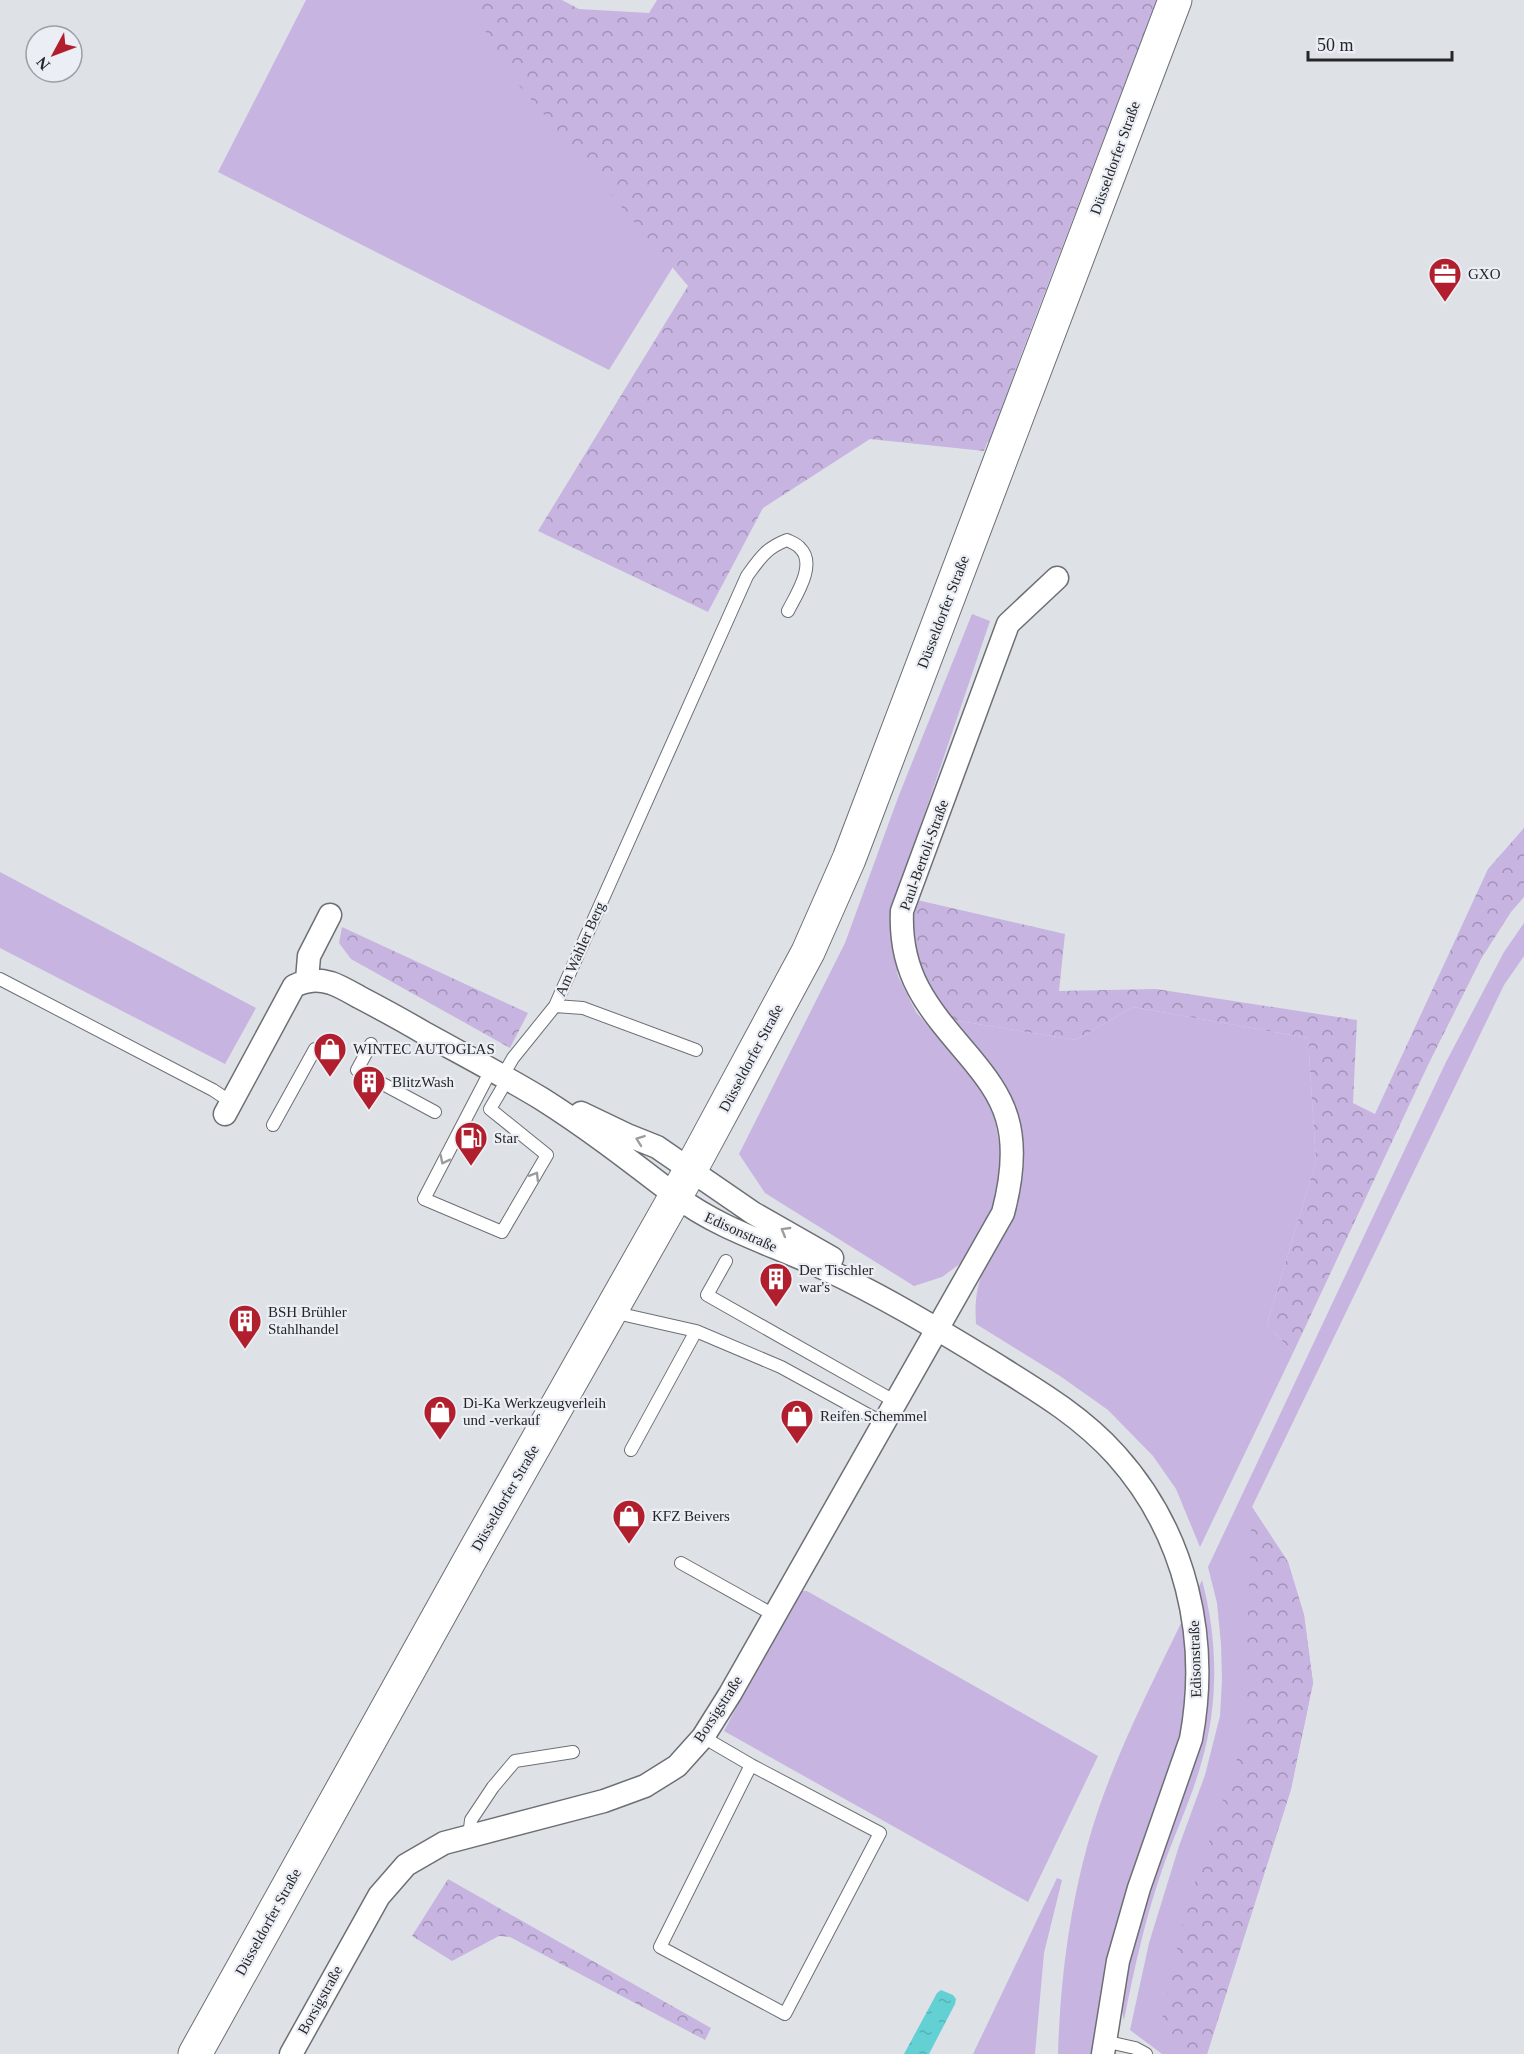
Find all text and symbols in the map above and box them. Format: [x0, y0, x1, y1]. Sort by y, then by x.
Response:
north arrow [24, 24, 84, 84]
scale bar [1308, 24, 1452, 62]
text: 50 m [1317, 35, 1354, 55]
text: N [33, 53, 53, 73]
street label: Düsseldorfer Straße [1087, 99, 1143, 217]
office icon: GXO [1427, 256, 1463, 303]
place label: GXO [1468, 266, 1501, 282]
street label: Düsseldorfer Straße [914, 553, 972, 671]
street label: Paul-Bertoli-Straße [897, 797, 952, 913]
street label: Am Wahler Berg [552, 899, 608, 999]
street label: Düsseldorfer Straße [716, 1001, 786, 1115]
shop icon: WINTEC AUTOGLAS [312, 1031, 348, 1078]
place label: WINTEC AUTOGLAS [353, 1041, 495, 1057]
building icon: BlitzWash [351, 1064, 387, 1111]
place label: BlitzWash [392, 1074, 455, 1090]
fuel station icon: Star [453, 1120, 489, 1167]
place label: Star [494, 1130, 518, 1146]
one-way arrow [635, 1135, 646, 1148]
one-way arrow [440, 1153, 452, 1164]
one-way arrow [528, 1172, 540, 1182]
street label: Edisonstraße [702, 1209, 780, 1255]
one-way arrow [780, 1227, 791, 1238]
building icon: Der Tischler war's [758, 1261, 794, 1308]
place label: Der Tischler war's [799, 1262, 874, 1295]
building icon: BSH Brühler Stahlhandel [227, 1303, 263, 1350]
place label: BSH Brühler Stahlhandel [268, 1304, 347, 1337]
shop icon: Di-Ka Werkzeugverleih und -verkauf [422, 1394, 458, 1441]
place label: Di-Ka Werkzeugverleih und -verkauf [463, 1395, 607, 1428]
shop icon: Reifen Schemmel [779, 1398, 815, 1445]
place label: Reifen Schemmel [820, 1408, 927, 1424]
street label: Düsseldorfer Straße [468, 1442, 542, 1554]
shop icon: KFZ Beivers [611, 1498, 647, 1545]
place label: KFZ Beivers [652, 1508, 730, 1524]
street label: Edisonstraße [1186, 1620, 1204, 1698]
street label: Borsigstraße [691, 1673, 746, 1745]
street label: Düsseldorfer Straße [232, 1866, 304, 1978]
street label: Borsigstraße [295, 1963, 346, 2037]

